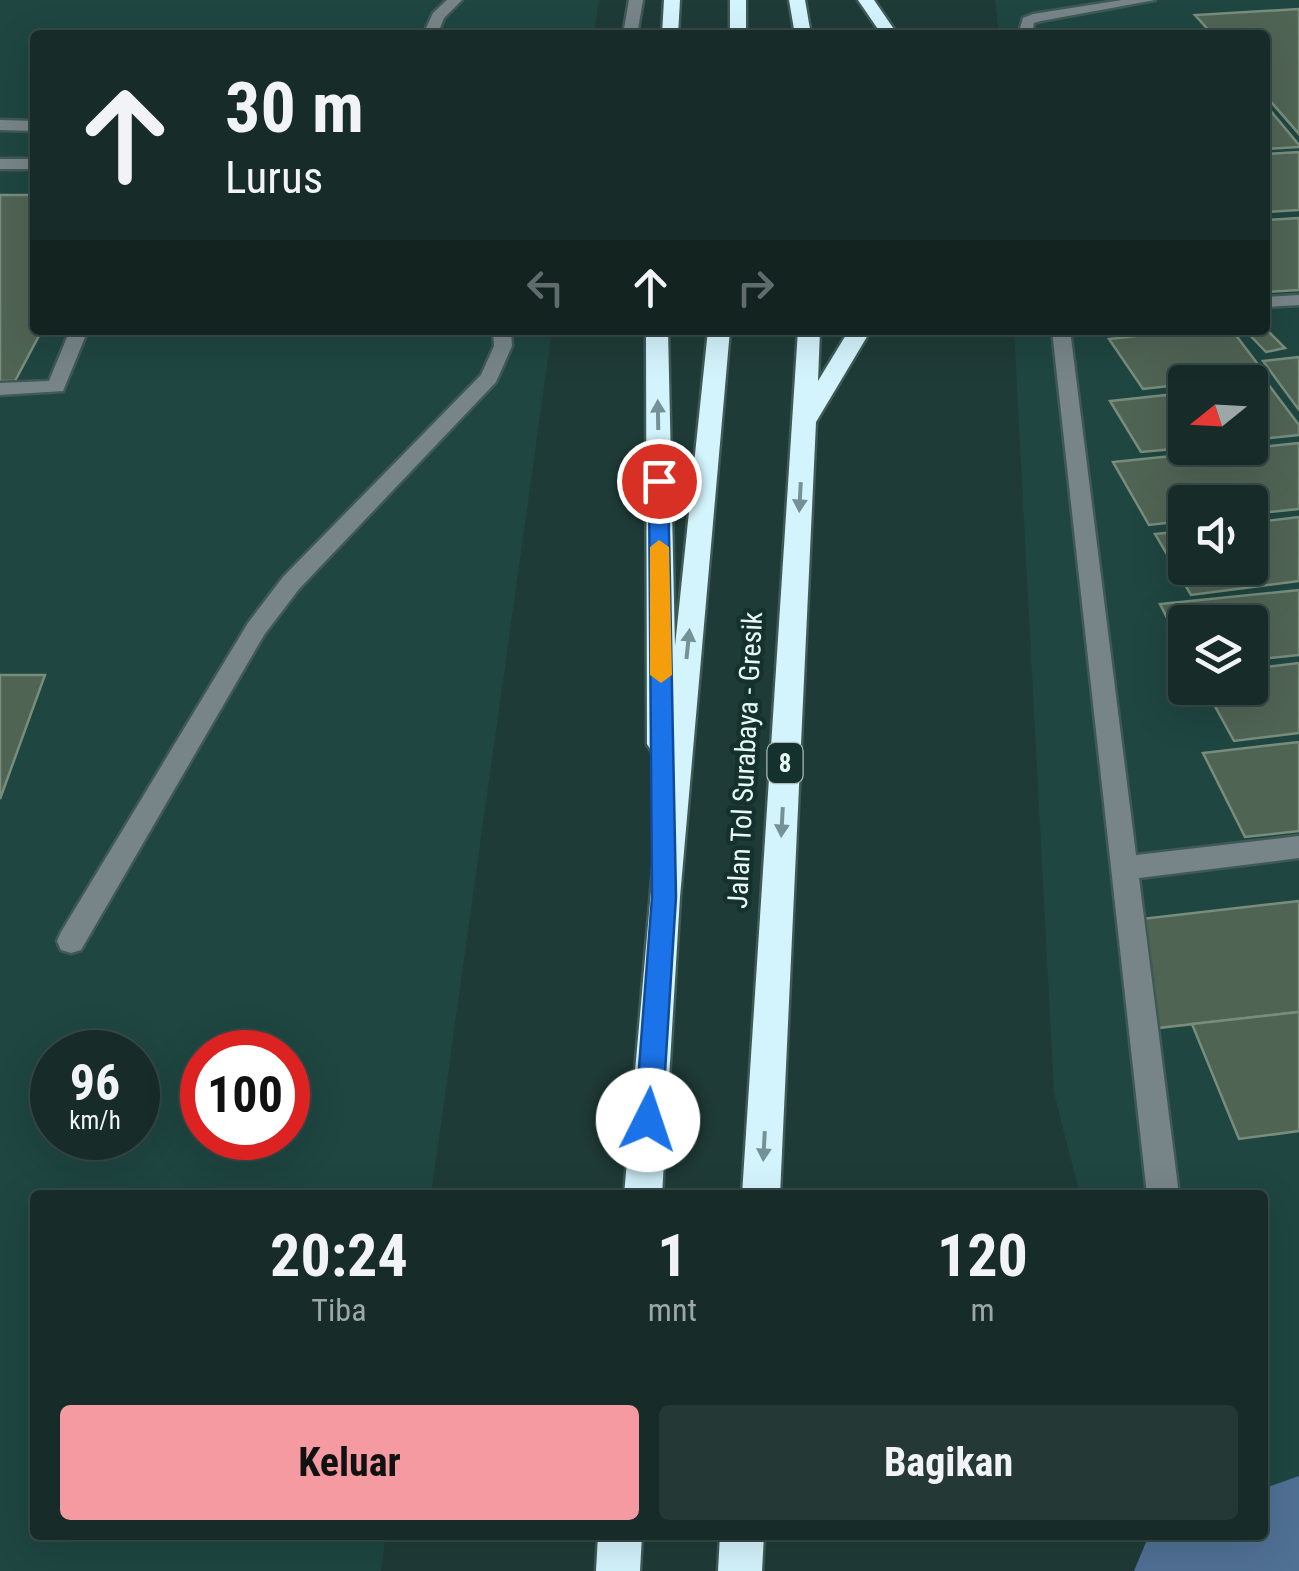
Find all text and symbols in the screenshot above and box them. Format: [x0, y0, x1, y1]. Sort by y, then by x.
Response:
text: 30 m [225, 67, 364, 149]
icon: ahead [60, 70, 190, 200]
text: Lurus [225, 151, 323, 204]
icon: left [518, 260, 573, 315]
icon: ahead [623, 260, 678, 315]
icon: right [728, 260, 783, 315]
north arrow [1168, 365, 1268, 465]
map controls [1168, 365, 1268, 705]
one-way arrow [650, 398, 666, 430]
pin [617, 439, 702, 524]
icon: arrive [632, 454, 687, 509]
one-way arrow [792, 482, 808, 514]
button: sound [1168, 485, 1268, 585]
button: layers [1168, 605, 1268, 705]
street label: Jalan Tol Surabaya - Gresik [721, 610, 769, 909]
one-way arrow [681, 628, 697, 660]
road number: 8 [768, 743, 802, 783]
one-way arrow [774, 806, 790, 838]
speed limit sign: 100 [180, 1030, 310, 1160]
text: 96 [70, 1054, 120, 1112]
position arrow [596, 1068, 700, 1172]
text: km/h [69, 1106, 121, 1135]
one-way arrow [756, 1131, 772, 1163]
text: 20:24 [270, 1220, 408, 1291]
text: 1 [657, 1220, 688, 1291]
text: 120 [937, 1220, 1028, 1291]
text: Tiba [311, 1291, 366, 1329]
text: mnt [648, 1291, 697, 1329]
text: m [970, 1291, 994, 1329]
button: Keluar [60, 1405, 639, 1520]
button: Bagikan [659, 1405, 1238, 1520]

